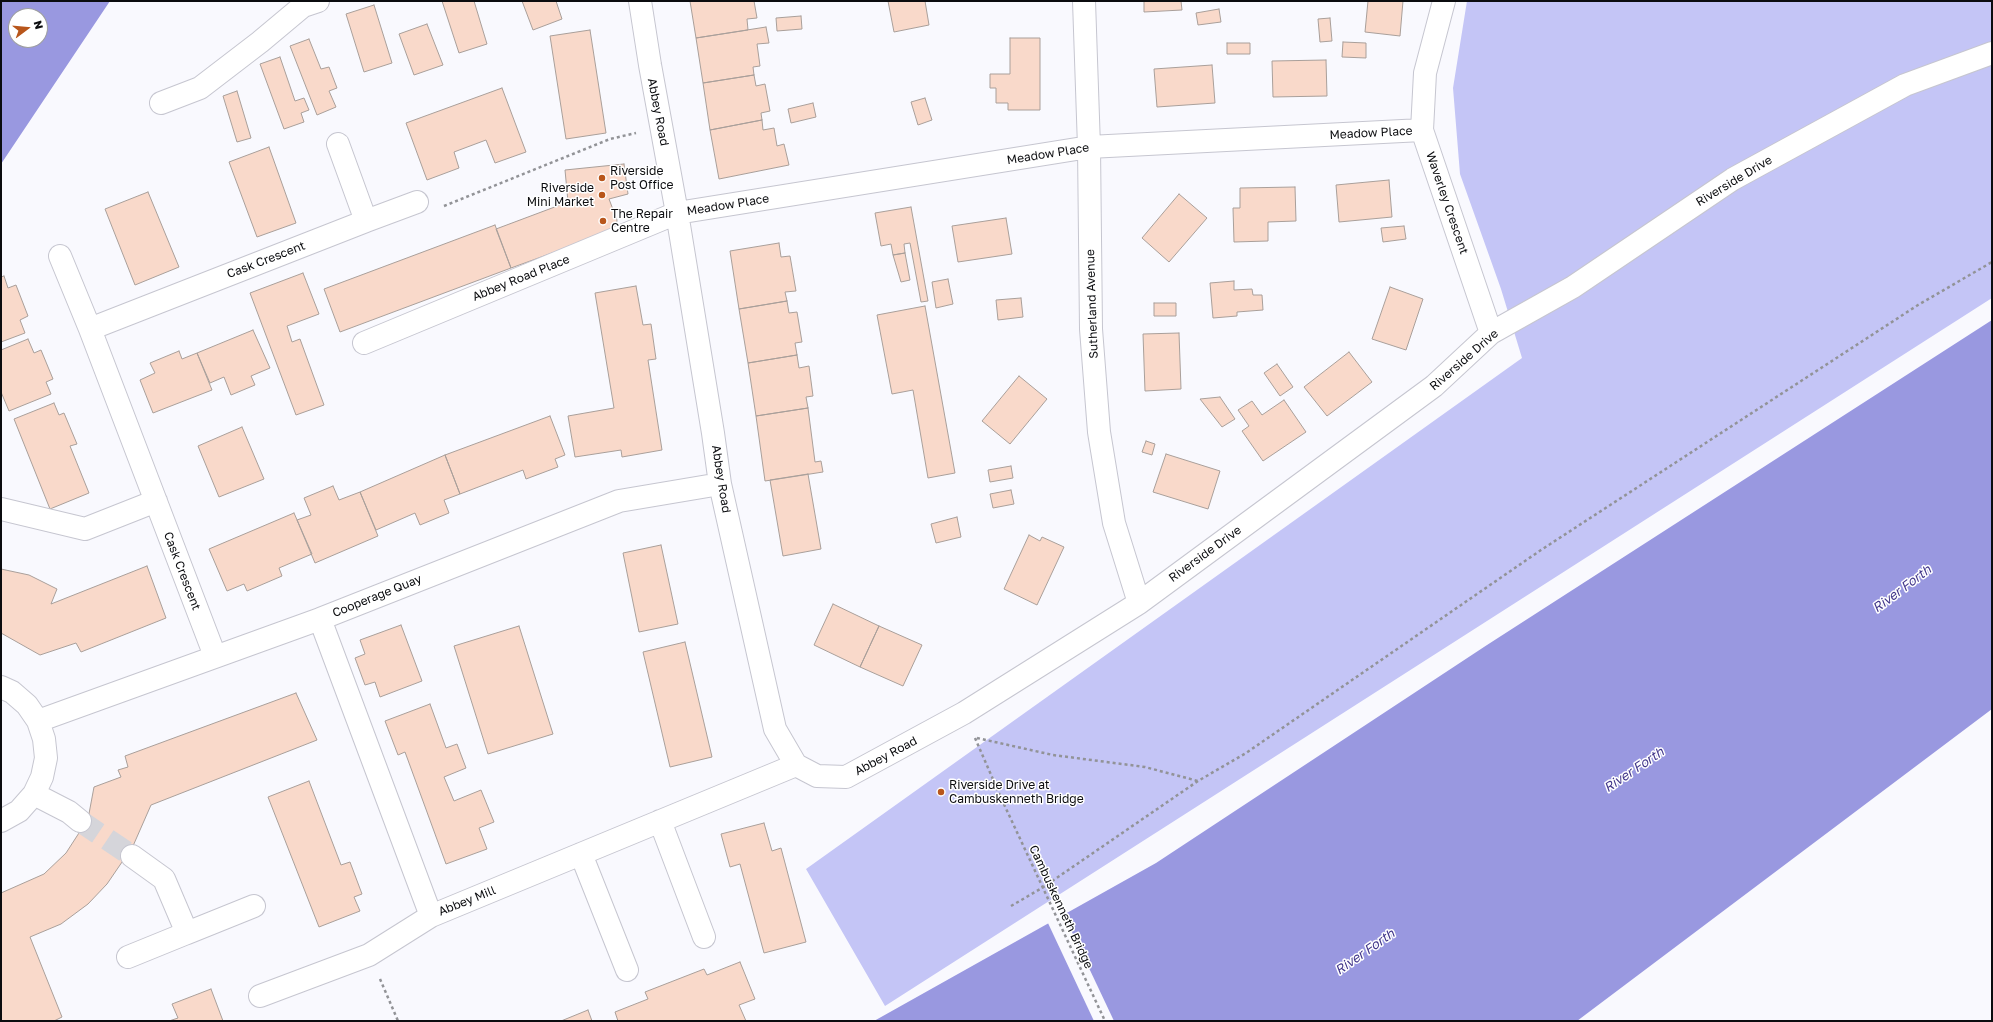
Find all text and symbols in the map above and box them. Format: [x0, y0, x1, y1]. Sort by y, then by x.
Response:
north arrow [8, 8, 48, 48]
text: N [32, 19, 46, 31]
street label: Abbey Road [644, 77, 672, 147]
street label: Meadow Place [1329, 124, 1413, 142]
street label: Meadow Place [1006, 140, 1090, 168]
street label: Waverley Crescent [1423, 150, 1471, 256]
street label: Riverside Drive [1693, 153, 1775, 209]
place label: Riverside Post Office [610, 164, 674, 192]
marker: Riverside Post Office [597, 173, 607, 183]
place label: Riverside Mini Market [527, 181, 594, 209]
marker: Riverside Mini Market [597, 190, 607, 200]
street label: Meadow Place [686, 191, 770, 219]
place label: The Repair Centre [611, 207, 673, 235]
marker: The Repair Centre [598, 216, 608, 226]
street label: Cask Crescent [225, 238, 307, 282]
street label: Sutherland Avenue [1083, 249, 1101, 359]
street label: Abbey Road Place [470, 252, 572, 304]
street label: Riverside Drive [1427, 326, 1501, 394]
street label: Abbey Road [709, 444, 733, 514]
street label: Riverside Drive [1166, 523, 1244, 585]
street label: Cask Crescent [160, 530, 204, 612]
water label: River Forth [1870, 562, 1934, 616]
street label: Cooperage Quay [330, 572, 424, 620]
street label: Abbey Road [852, 734, 920, 778]
water label: River Forth [1601, 744, 1667, 796]
place label: Riverside Drive at Cambuskenneth Bridge [949, 778, 1084, 806]
marker: Riverside Drive at Cambuskenneth Bridge [936, 787, 946, 797]
street label: Cambuskenneth Bridge [1026, 843, 1096, 971]
street label: Abbey Mill [436, 883, 498, 919]
water label: River Forth [1332, 926, 1398, 978]

